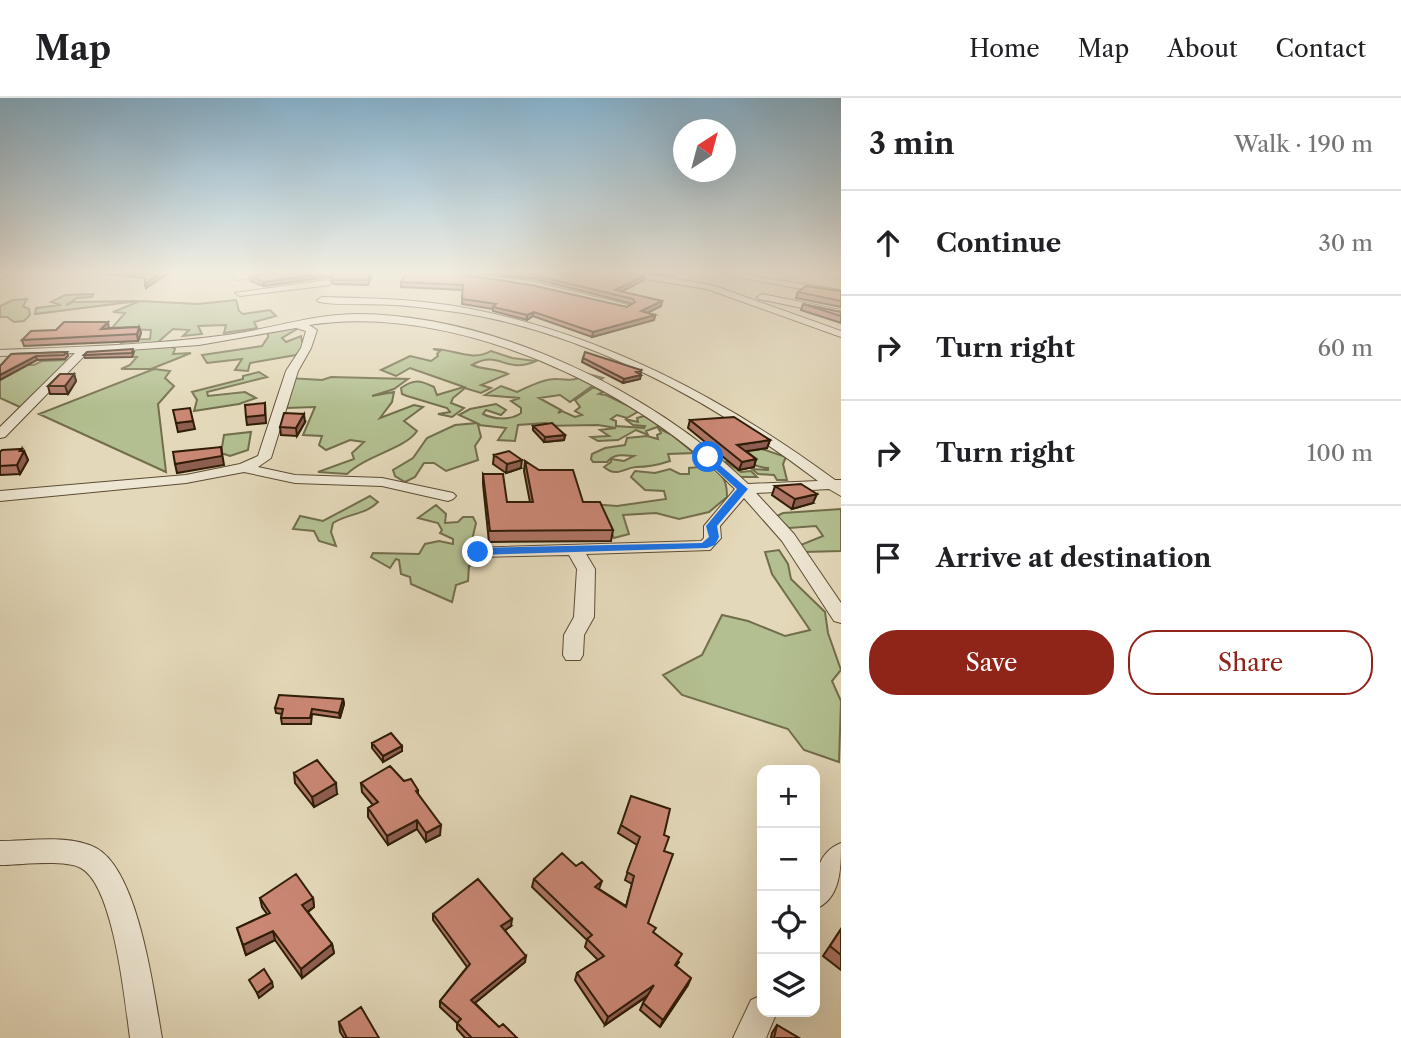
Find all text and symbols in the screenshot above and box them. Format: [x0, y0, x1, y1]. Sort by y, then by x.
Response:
text: Map [35, 28, 111, 69]
text: Home [969, 34, 1040, 63]
text: Map [1078, 34, 1129, 63]
text: About [1167, 34, 1238, 63]
text: Contact [1276, 34, 1366, 63]
north arrow [673, 119, 736, 182]
text: 3 min [869, 125, 955, 162]
text: Walk · 190 m [1234, 130, 1373, 158]
icon: ahead [869, 224, 907, 262]
text: Continue [936, 227, 1061, 259]
text: 30 m [1318, 229, 1373, 257]
icon: right [869, 329, 907, 367]
text: Turn right [936, 332, 1075, 364]
text: 60 m [1317, 334, 1373, 362]
icon: right [869, 434, 907, 472]
text: Turn right [936, 437, 1075, 469]
text: 100 m [1307, 439, 1373, 467]
route start [692, 441, 723, 472]
route end [462, 536, 493, 567]
icon: arrive [869, 539, 907, 577]
text: Arrive at destination [936, 542, 1211, 574]
button: Save [869, 630, 1114, 695]
button: Share [1128, 630, 1373, 695]
map controls [757, 765, 820, 1017]
button: + [757, 765, 820, 828]
button: − [757, 828, 820, 891]
button: locate [757, 891, 820, 954]
button: layers [757, 954, 820, 1017]

